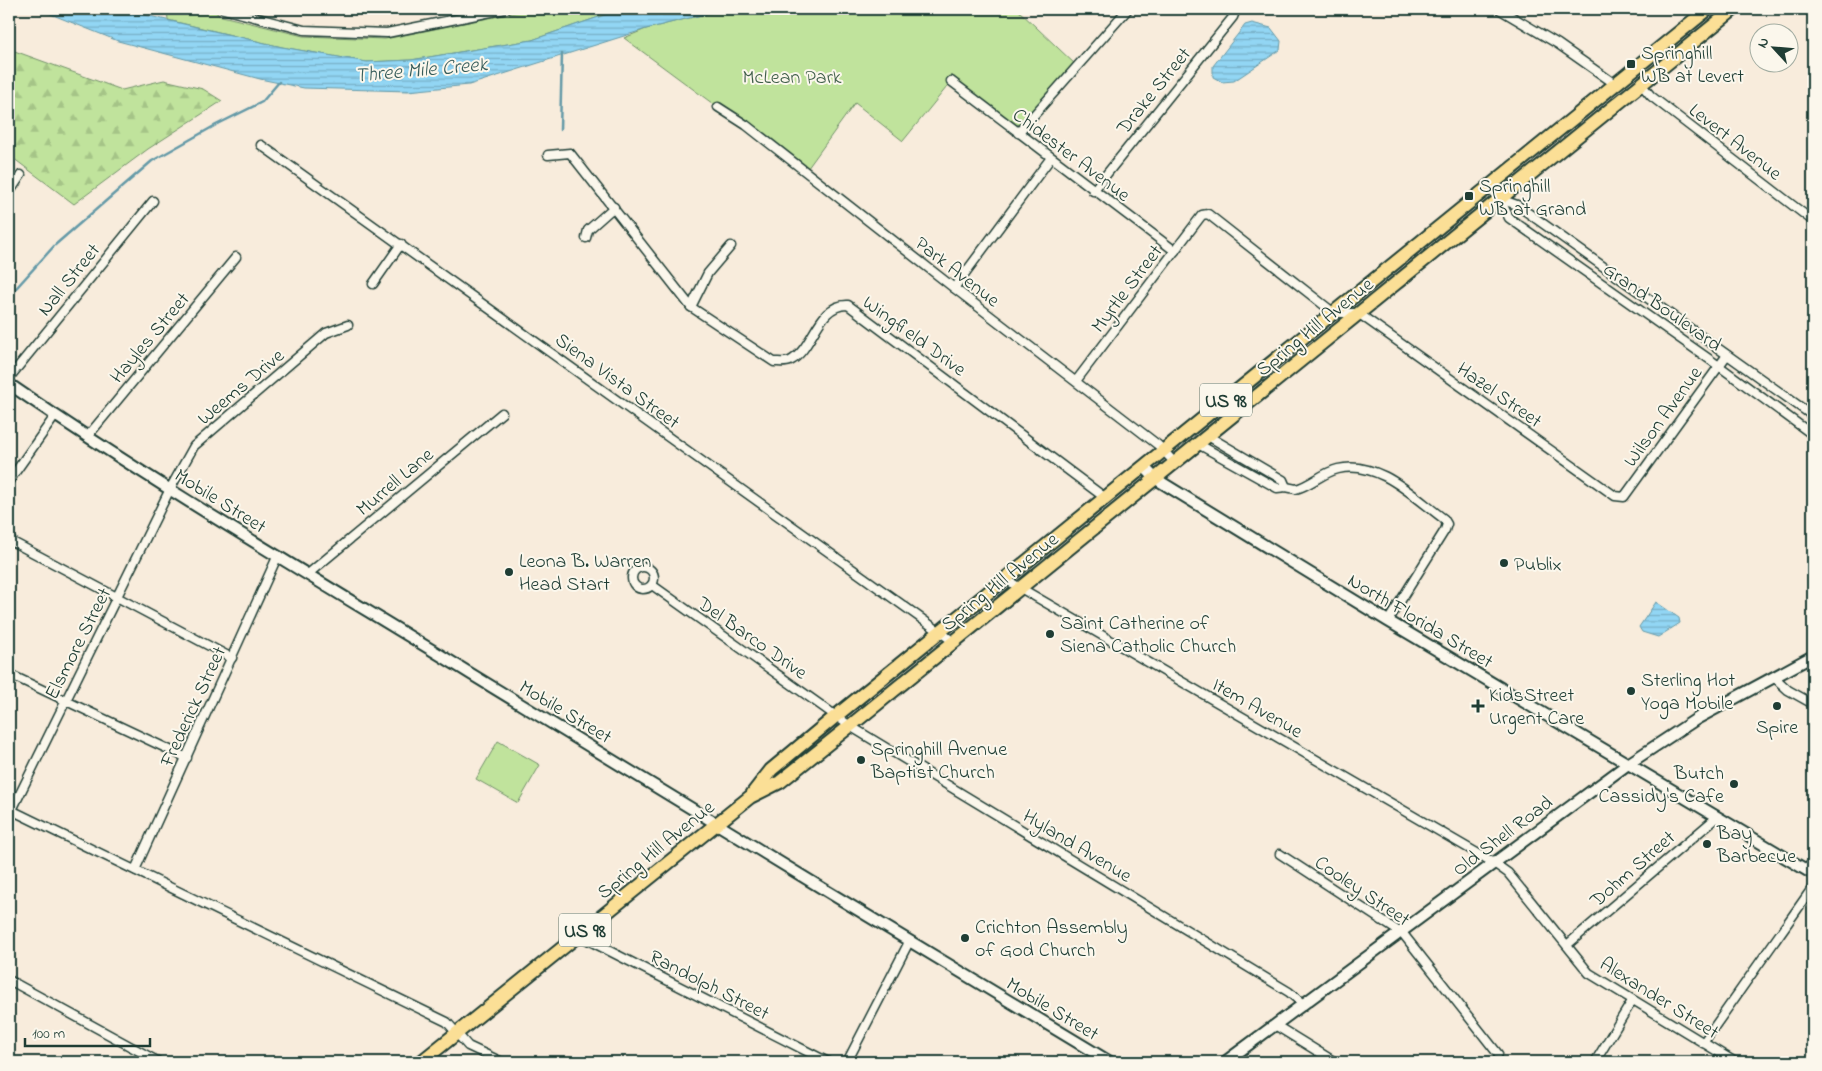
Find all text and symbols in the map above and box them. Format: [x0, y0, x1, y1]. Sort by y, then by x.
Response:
north arrow [1750, 22, 1800, 72]
text: N [1752, 34, 1775, 52]
place label: Springhill WB at Levert [1641, 40, 1744, 92]
street label: Drake Street [1110, 42, 1199, 142]
water label: Three Mile Creek [353, 50, 490, 92]
marker: Springhill WB at Levert [1625, 58, 1637, 70]
park label: McLean Park [742, 64, 842, 93]
street label: Levert Avenue [1682, 97, 1787, 189]
street label: Chidester Avenue [1005, 102, 1136, 210]
place label: Springhill WB at Grand [1479, 173, 1586, 225]
marker: Springhill WB at Grand [1463, 190, 1475, 202]
street label: Park Avenue [908, 230, 1005, 315]
street label: Nall Street [31, 238, 109, 323]
street label: Myrtle Street [1085, 239, 1171, 340]
street label: Grand Boulevard [1596, 256, 1727, 360]
street label: Spring Hill Avenue [1250, 271, 1381, 385]
street label: Hayles Street [104, 286, 198, 391]
street label: Wingfield Drive [855, 289, 971, 385]
street label: Siena Vista Street [548, 327, 685, 437]
street label: Weems Drive [192, 343, 292, 433]
street label: Hazel Street [1450, 356, 1547, 436]
street label: Wilson Avenue [1617, 361, 1711, 474]
road number: US 98 [1200, 384, 1252, 416]
street label: Murrell Lane [350, 442, 441, 524]
street label: Mobile Street [168, 462, 272, 542]
street label: Spring Hill Avenue [935, 526, 1066, 640]
place label: Leona B. Warren Head Start [519, 548, 652, 600]
place label: Publix [1514, 551, 1562, 580]
marker: Publix [1498, 557, 1510, 569]
marker: Leona B. Warren Head Start [503, 566, 515, 578]
street label: North Florida Street [1341, 567, 1498, 677]
street label: Elsmore Street [39, 583, 120, 705]
street label: Del Barco Drive [690, 590, 813, 688]
place label: Saint Catherine of Siena Catholic Church [1060, 610, 1236, 662]
marker: Saint Catherine of Siena Catholic Church [1044, 628, 1056, 640]
street label: Frederick Street [153, 642, 235, 773]
place label: Sterling Hot Yoga Mobile [1641, 667, 1736, 720]
street label: Item Avenue [1206, 671, 1308, 747]
street label: Mobile Street [513, 674, 617, 752]
place label: KidsStreet Urgent Care [1489, 682, 1584, 735]
marker: Sterling Hot Yoga Mobile [1625, 685, 1637, 697]
marker: KidsStreet Urgent Care [1471, 699, 1485, 713]
marker: Spire [1771, 700, 1783, 712]
place label: Spire [1756, 714, 1798, 743]
place label: Springhill Avenue Baptist Church [870, 736, 1007, 788]
marker: Springhill Avenue Baptist Church [855, 754, 867, 766]
place label: Butch Cassidy's Cafe [1599, 760, 1724, 812]
marker: Butch Cassidy's Cafe [1728, 778, 1740, 790]
street label: Old Shell Road [1447, 790, 1560, 884]
street label: Spring Hill Avenue [591, 794, 722, 908]
street label: Hyland Avenue [1017, 803, 1137, 891]
place label: Bay Barbecue [1716, 820, 1796, 872]
street label: Dohm Street [1584, 824, 1683, 916]
marker: Bay Barbecue [1701, 838, 1713, 850]
street label: Cooley Street [1308, 849, 1416, 935]
road number: US 98 [559, 914, 611, 946]
place label: Crichton Assembly of God Church [975, 914, 1128, 966]
marker: Crichton Assembly of God Church [959, 932, 971, 944]
street label: Randolph Street [644, 944, 774, 1029]
street label: Alexander Street [1593, 951, 1724, 1048]
street label: Mobile Street [1000, 971, 1104, 1049]
scale bar [25, 1016, 150, 1048]
text: 100 m [32, 1023, 65, 1045]

